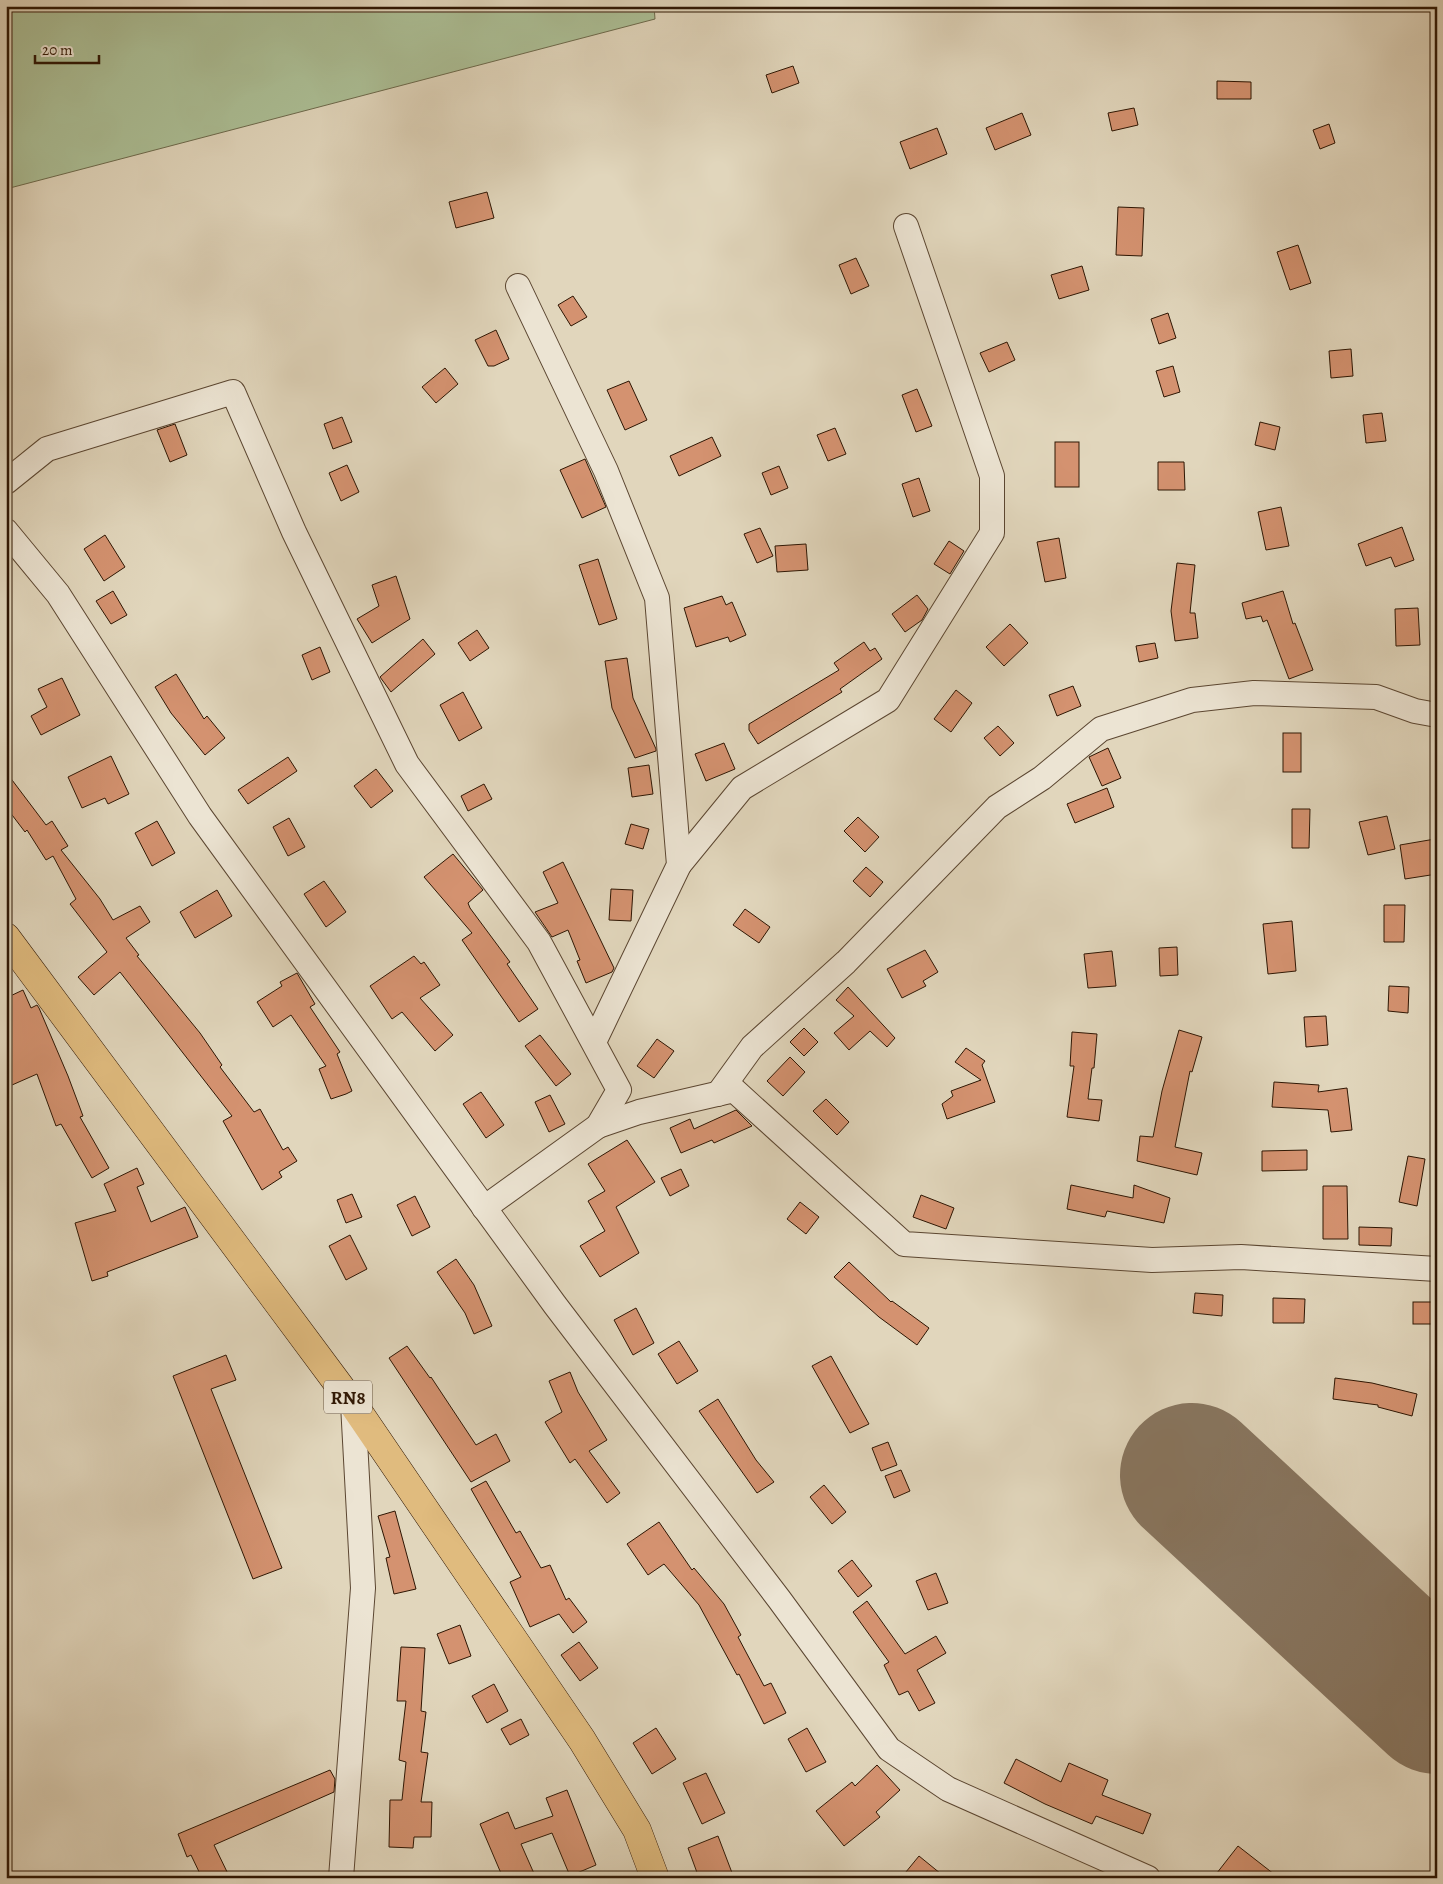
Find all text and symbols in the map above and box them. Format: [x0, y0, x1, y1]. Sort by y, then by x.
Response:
scale bar [35, 32, 99, 64]
text: 20 m [42, 40, 73, 60]
road number: RN8 [324, 1380, 372, 1414]

